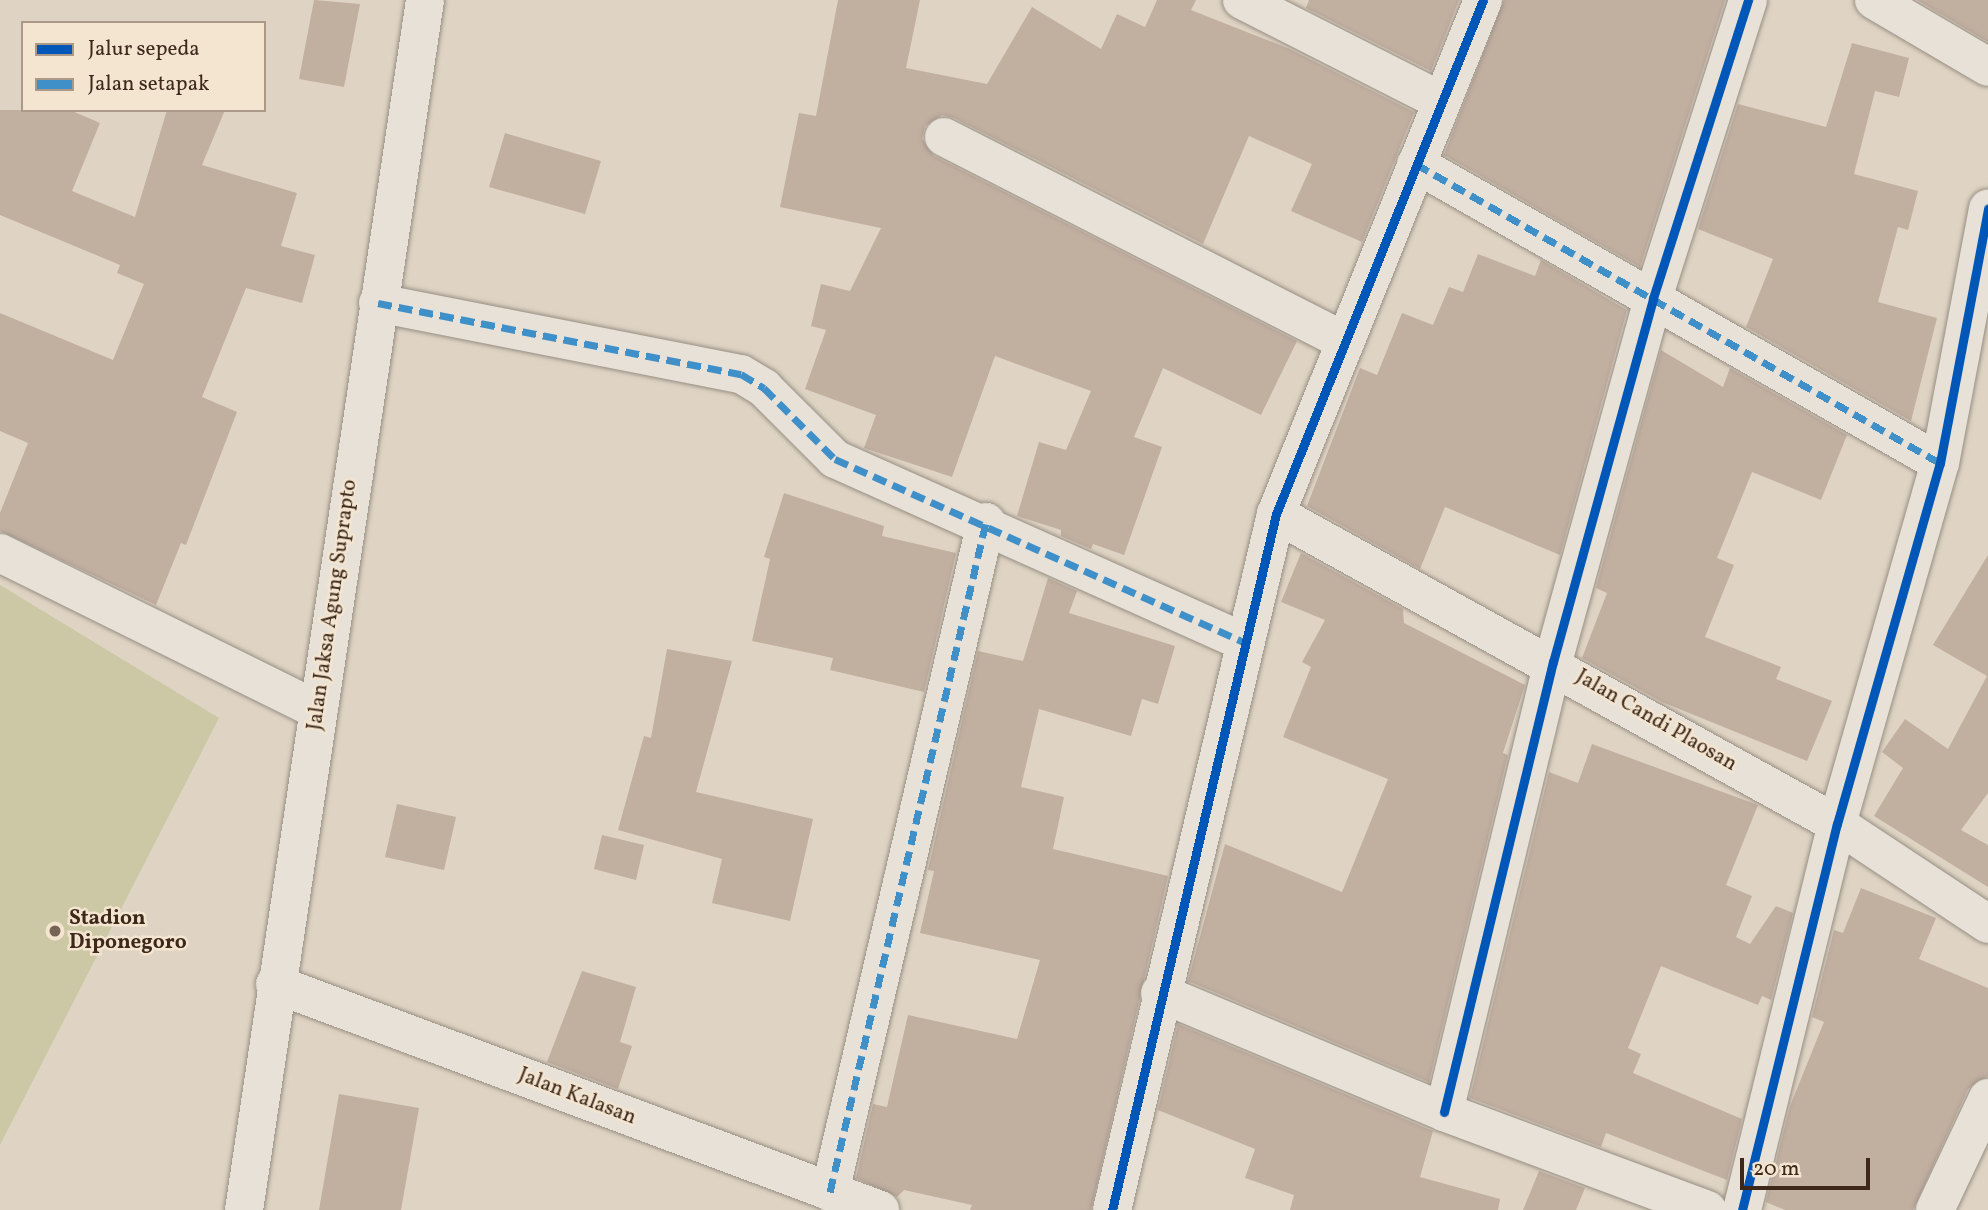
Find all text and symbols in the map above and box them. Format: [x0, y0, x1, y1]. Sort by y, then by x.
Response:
legend [21, 21, 266, 112]
text: Jalur sepeda [88, 35, 200, 64]
text: Jalan setapak [88, 70, 210, 99]
street label: Jalan Jaksa Agung Suprapto [303, 478, 363, 732]
street label: Jalan Candi Plaosan [1571, 665, 1741, 777]
place label: Stadion Diponegoro [69, 906, 187, 956]
marker: Stadion Diponegoro [47, 923, 63, 939]
street label: Jalan Kalasan [514, 1063, 640, 1131]
scale bar [1743, 1144, 1872, 1188]
text: 20 m [1753, 1155, 1799, 1184]

